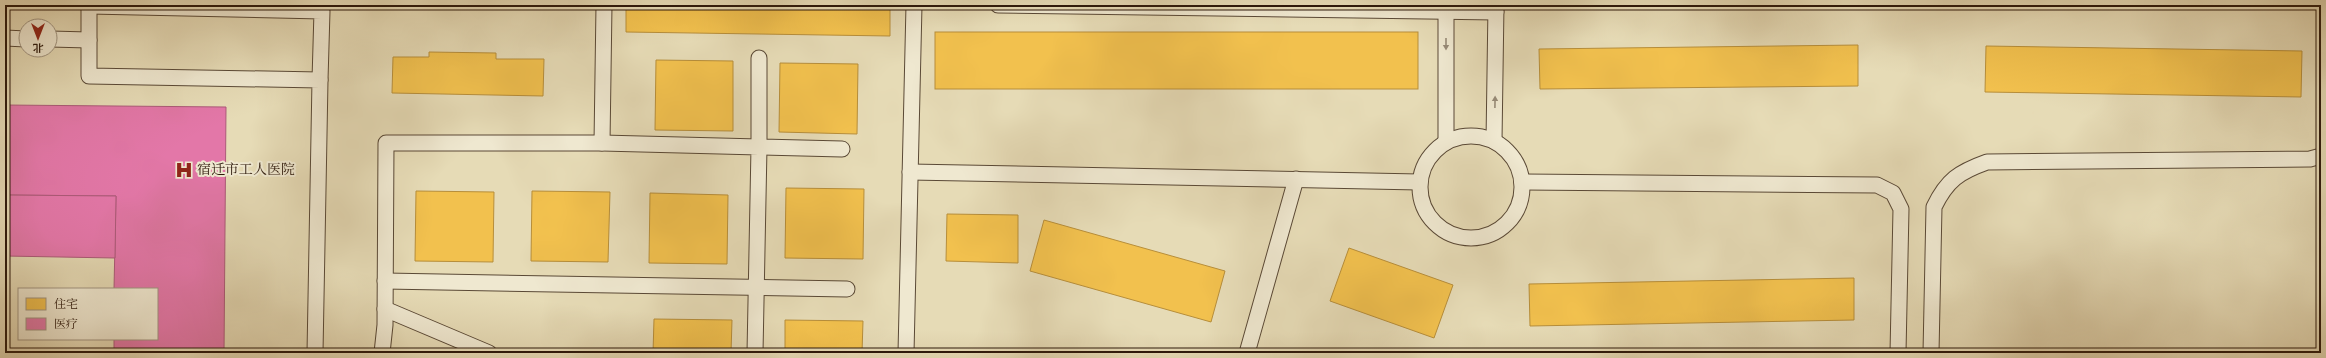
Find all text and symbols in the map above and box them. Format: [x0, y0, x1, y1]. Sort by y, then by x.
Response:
north arrow [18, 18, 58, 58]
one-way arrow [1443, 38, 1449, 51]
text: 北 [33, 39, 44, 54]
one-way arrow [1492, 95, 1498, 108]
hospital icon: 宿迁市工人医院 [174, 160, 194, 180]
place label: 宿迁市工人医院 [197, 161, 295, 180]
legend [18, 288, 158, 340]
text: 住宅 [54, 297, 78, 313]
text: 医疗 [54, 317, 78, 333]

